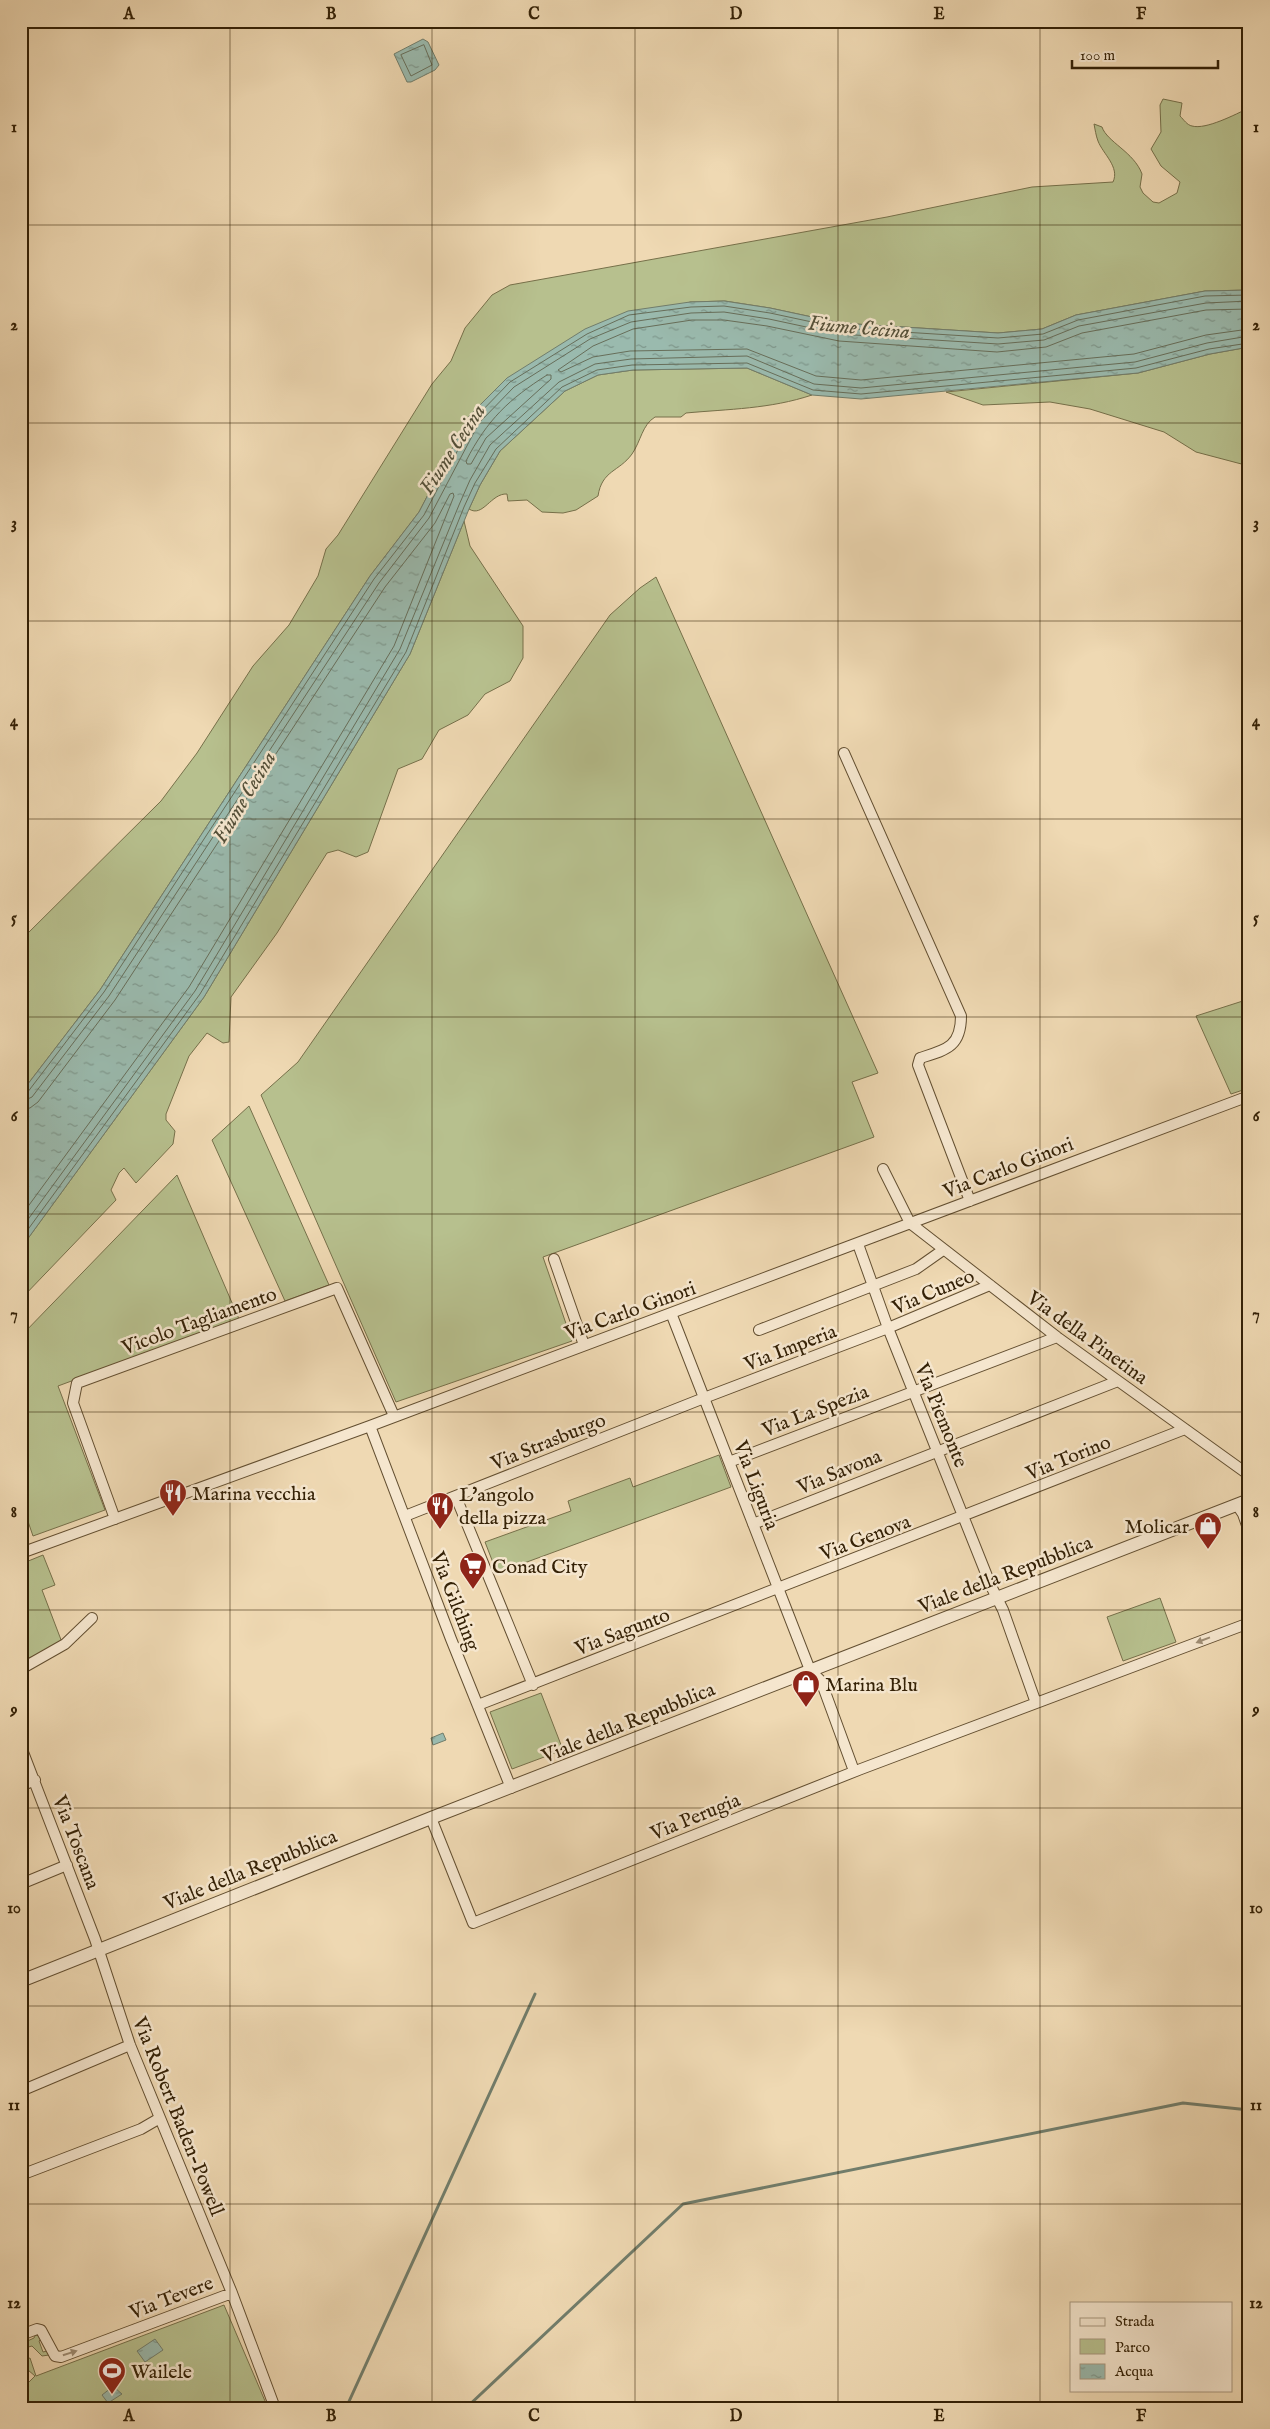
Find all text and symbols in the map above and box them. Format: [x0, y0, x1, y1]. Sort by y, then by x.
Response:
text: A [123, 5, 136, 25]
text: B [326, 5, 337, 25]
text: C [528, 5, 540, 25]
text: D [730, 5, 743, 25]
text: E [933, 5, 945, 25]
text: F [1136, 5, 1147, 25]
scale bar [1072, 38, 1219, 70]
text: 100 m [1080, 46, 1116, 65]
text: 1 [11, 118, 17, 138]
text: 1 [1253, 118, 1259, 138]
water label: Fiume Cecina [807, 311, 911, 346]
text: 2 [10, 316, 18, 336]
text: 2 [1252, 316, 1260, 336]
water label: Fiume Cecina [414, 400, 492, 500]
text: 3 [11, 514, 17, 534]
text: 3 [1253, 514, 1259, 534]
text: 4 [10, 712, 19, 732]
text: 4 [1252, 712, 1261, 732]
water label: Fiume Cecina [207, 747, 283, 849]
text: 5 [11, 909, 17, 929]
text: 5 [1253, 909, 1259, 929]
text: 6 [11, 1107, 19, 1127]
text: 6 [1253, 1107, 1261, 1127]
street label: Via Carlo Ginori [939, 1132, 1077, 1205]
street label: Via Cuneo [888, 1264, 979, 1321]
street label: Via Carlo Ginori [561, 1276, 699, 1347]
street label: Vicolo Tagliamento [118, 1282, 281, 1361]
street label: Via della Pinetina [1021, 1285, 1153, 1391]
text: 7 [10, 1305, 18, 1325]
text: 7 [1252, 1305, 1260, 1325]
street label: Via Imperia [740, 1319, 841, 1378]
street label: Via Piemonte [908, 1359, 973, 1471]
street label: Via La Spezia [758, 1380, 873, 1444]
street label: Via Strasburgo [487, 1408, 610, 1477]
street label: Via Torino [1022, 1430, 1115, 1487]
street label: Via Liguria [727, 1436, 784, 1534]
street label: Via Savona [793, 1444, 886, 1501]
restaurant icon: Marina vecchia [158, 1478, 188, 1517]
place label: Marina vecchia [192, 1482, 316, 1507]
place label: L'angolo della pizza [459, 1483, 546, 1531]
restaurant icon: L'angolo della pizza [425, 1491, 455, 1530]
text: 8 [11, 1503, 17, 1523]
text: 8 [1253, 1503, 1259, 1523]
street label: Via Genova [816, 1510, 915, 1567]
shop icon: Molicar [1193, 1511, 1223, 1550]
place label: Molicar [1124, 1515, 1190, 1540]
street label: Viale della Repubblica [914, 1531, 1096, 1620]
street label: Via Gilching [424, 1547, 485, 1656]
supermarket icon: Conad City [458, 1551, 488, 1590]
place label: Conad City [492, 1555, 588, 1580]
street label: Via Sagunto [571, 1603, 674, 1662]
one-way arrow [1195, 1636, 1210, 1644]
shop icon: Marina Blu [791, 1669, 821, 1708]
place label: Marina Blu [825, 1673, 918, 1698]
street label: Viale della Repubblica [537, 1677, 719, 1770]
text: 9 [10, 1701, 18, 1721]
text: 9 [1252, 1701, 1260, 1721]
street label: Via Perugia [646, 1788, 744, 1847]
street label: Via Toscana [46, 1791, 105, 1893]
street label: Viale della Repubblica [159, 1824, 341, 1917]
text: 10 [7, 1899, 21, 1919]
text: 10 [1249, 1899, 1263, 1919]
street label: Via Robert Baden-Powell [126, 2012, 229, 2220]
text: 11 [8, 2096, 20, 2116]
text: 11 [1250, 2096, 1262, 2116]
street label: Via Tevere [125, 2271, 217, 2326]
text: 12 [7, 2294, 21, 2314]
text: 12 [1249, 2294, 1263, 2314]
legend [1070, 2302, 1232, 2392]
text: Strada [1115, 2312, 1155, 2331]
text: Parco [1115, 2338, 1150, 2357]
one-way arrow [63, 2349, 78, 2357]
sports icon: Wailele [97, 2356, 127, 2395]
place label: Wailele [131, 2360, 192, 2385]
text: Acqua [1114, 2362, 1154, 2381]
text: A [123, 2407, 136, 2427]
text: B [326, 2407, 337, 2427]
text: C [528, 2407, 540, 2427]
text: D [730, 2407, 743, 2427]
text: E [933, 2407, 945, 2427]
text: F [1136, 2407, 1147, 2427]

